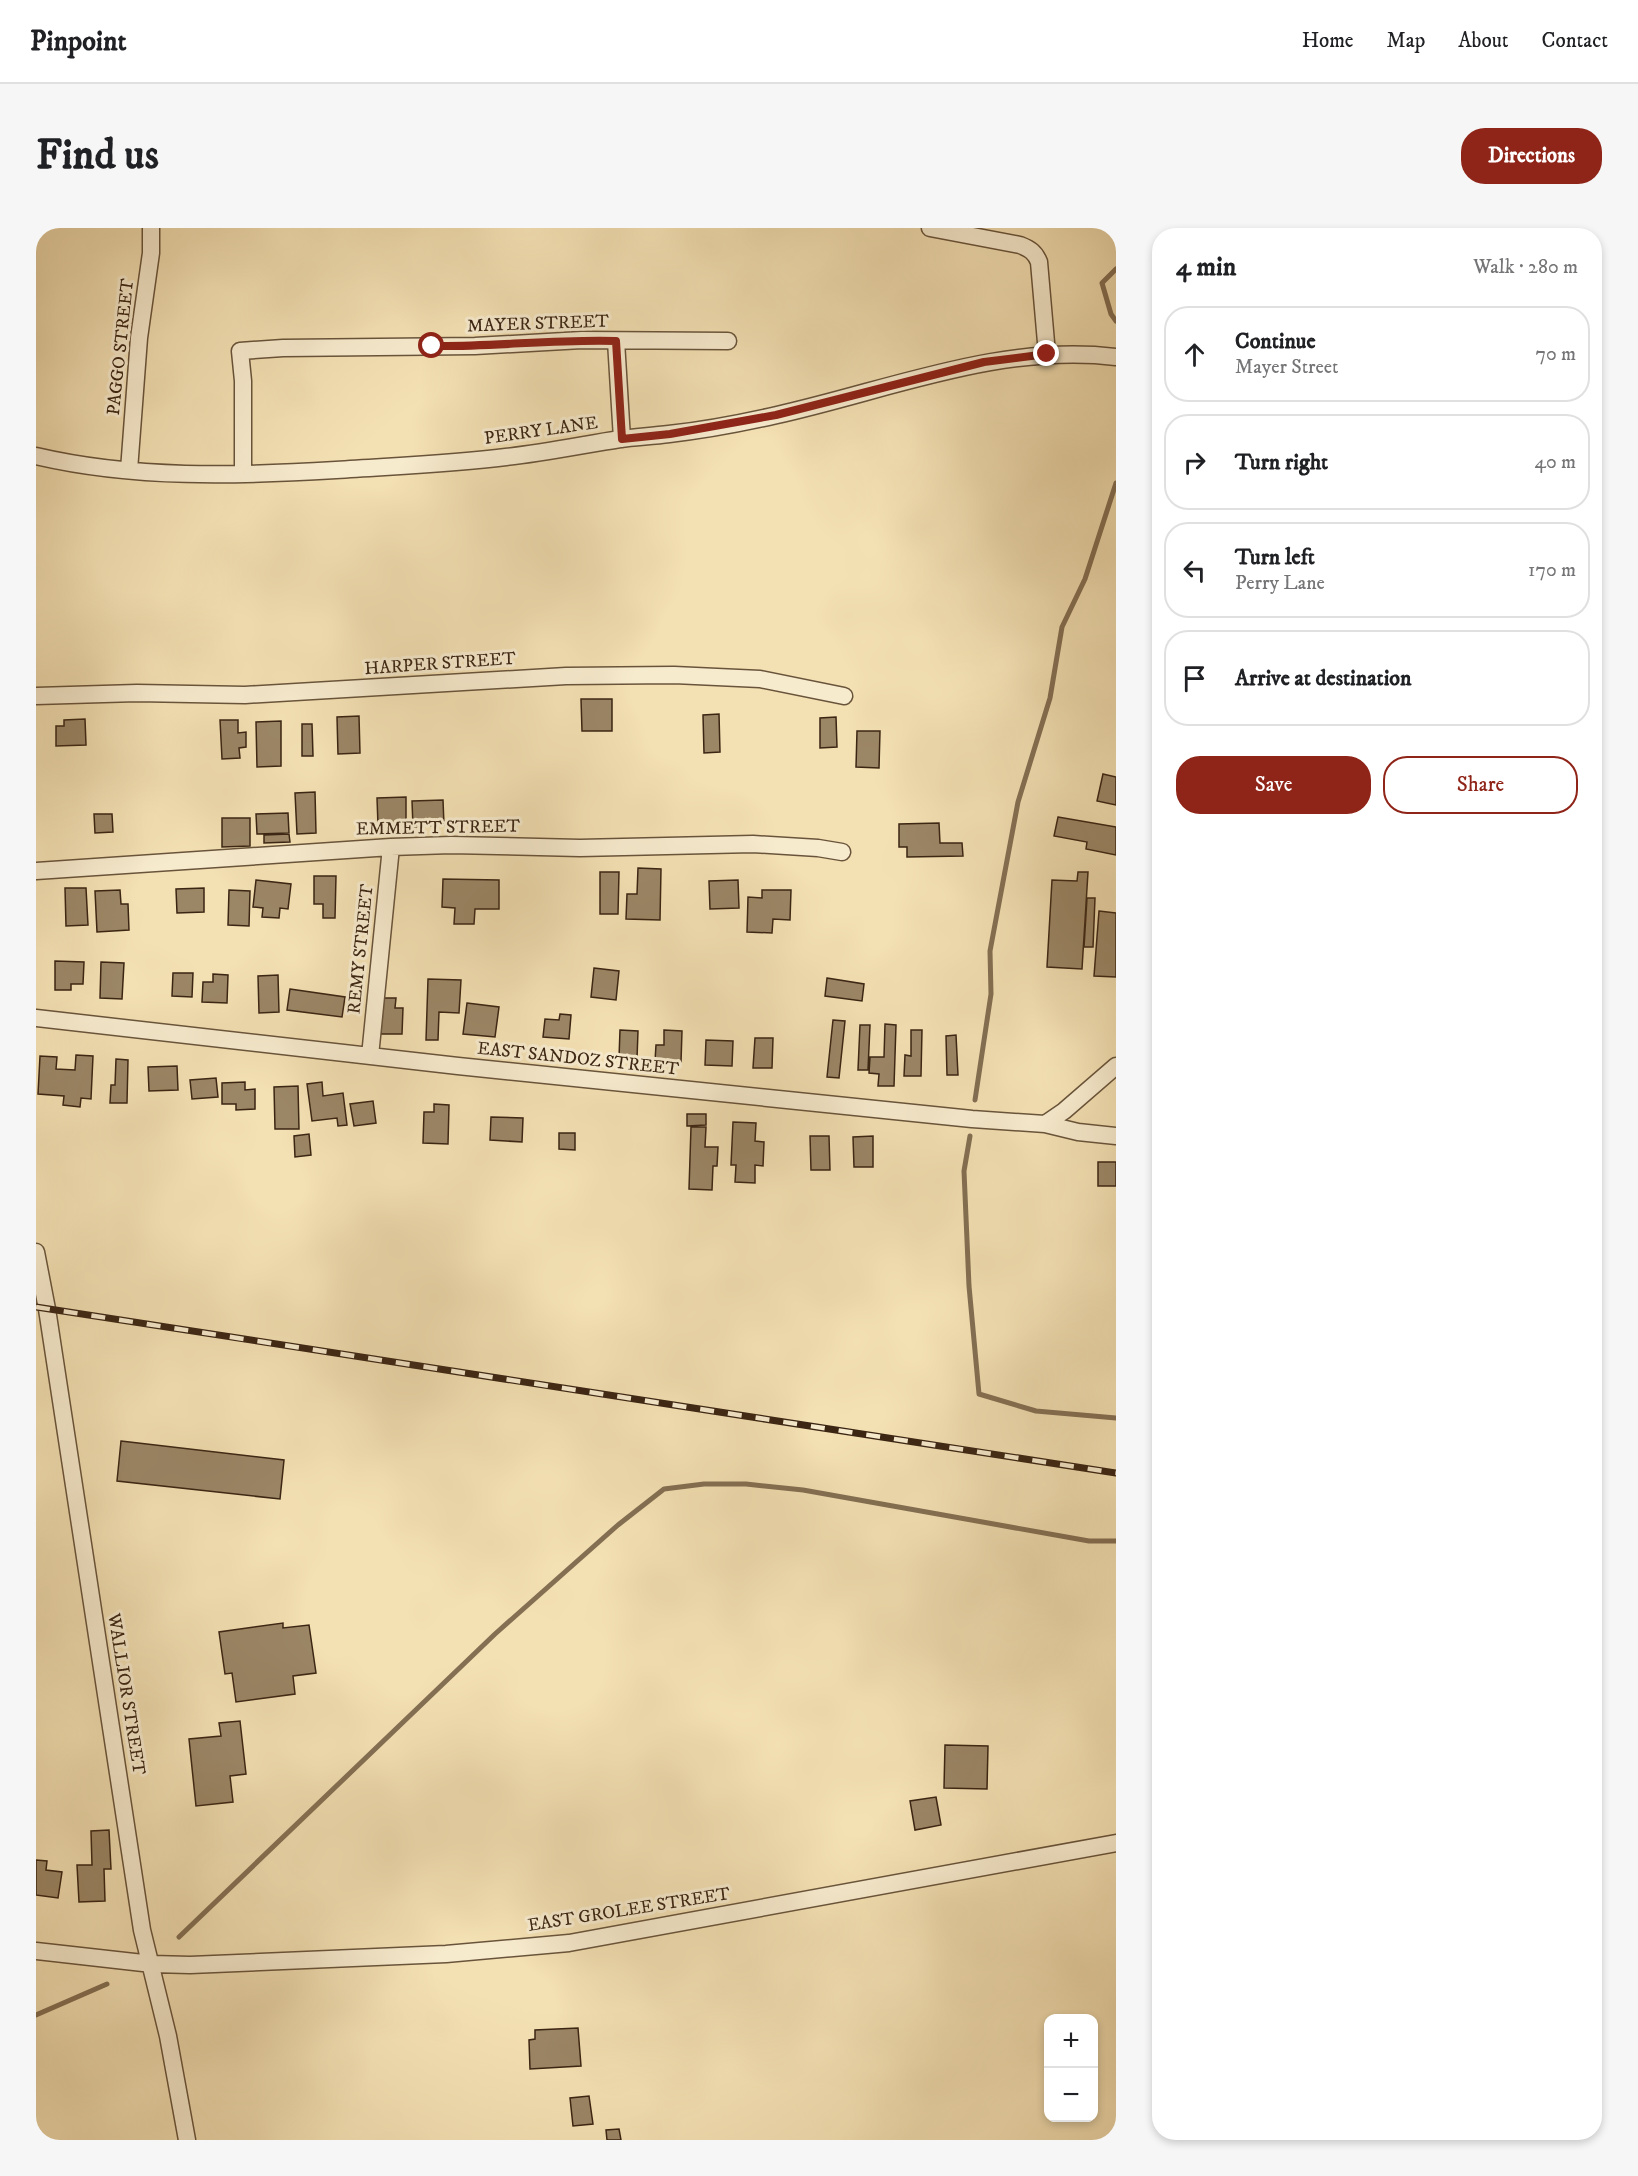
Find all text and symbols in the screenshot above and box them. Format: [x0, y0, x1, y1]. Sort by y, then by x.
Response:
text: Pinpoint [30, 24, 126, 59]
text: Home [1302, 28, 1354, 54]
text: Map [1387, 28, 1425, 54]
text: About [1458, 28, 1509, 54]
text: Contact [1542, 28, 1608, 54]
button: Directions [1461, 128, 1602, 184]
text: Find us [36, 130, 159, 182]
text: 4 min [1176, 251, 1236, 284]
text: Walk · 280 m [1473, 255, 1578, 280]
street label: PAGGO STREET [103, 277, 139, 416]
street label: MAYER STREET [467, 311, 610, 337]
text: Continue [1235, 328, 1316, 355]
route start [418, 332, 444, 358]
icon: ahead [1178, 338, 1211, 371]
route end [1033, 340, 1059, 366]
text: 70 m [1535, 342, 1576, 367]
text: Mayer Street [1235, 355, 1338, 380]
street label: PERRY LANE [483, 412, 599, 450]
icon: right [1178, 446, 1211, 479]
text: Turn right [1235, 449, 1328, 476]
text: 40 m [1534, 450, 1576, 475]
text: Turn left [1235, 544, 1315, 571]
icon: left [1178, 554, 1211, 587]
text: 170 m [1528, 558, 1576, 583]
text: Perry Lane [1235, 571, 1325, 596]
street label: HARPER STREET [364, 648, 517, 680]
icon: arrive [1178, 662, 1211, 695]
text: Arrive at destination [1235, 665, 1412, 692]
button: Save [1176, 756, 1371, 814]
button: Share [1383, 756, 1578, 814]
street label: EMMETT STREET [356, 816, 521, 840]
street label: REMY STREET [343, 883, 379, 1015]
street label: EAST SANDOZ STREET [476, 1037, 680, 1081]
street label: WALLIOR STREET [102, 1611, 150, 1777]
street label: EAST GROLEE STREET [526, 1883, 732, 1937]
map controls [1044, 2014, 1098, 2122]
button: + [1044, 2014, 1098, 2068]
button: − [1044, 2068, 1098, 2122]

